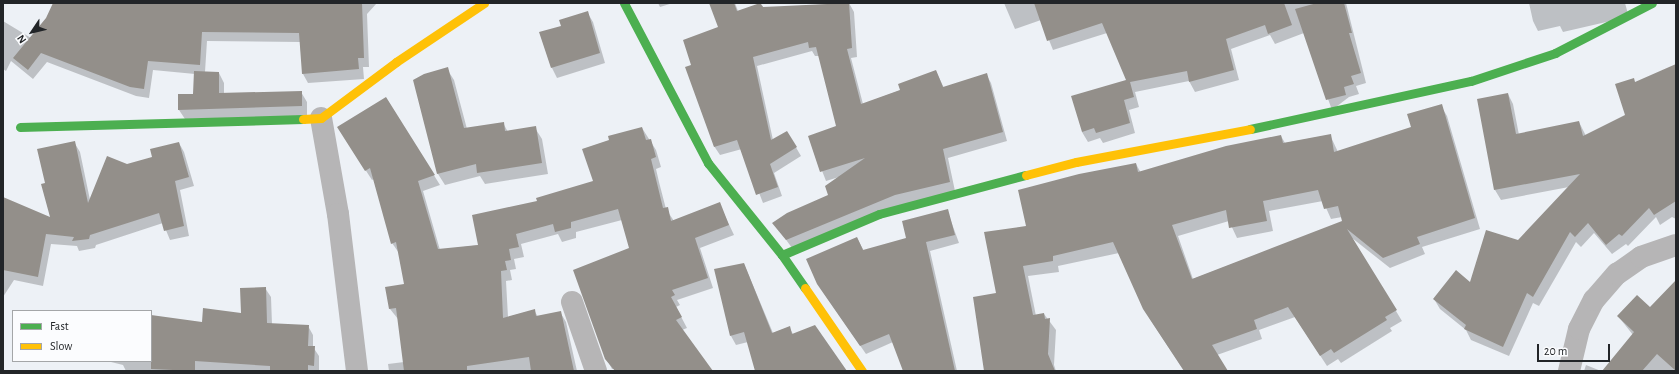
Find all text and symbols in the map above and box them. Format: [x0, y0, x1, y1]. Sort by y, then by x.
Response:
north arrow [12, 12, 52, 52]
text: N [15, 33, 28, 45]
legend [12, 310, 152, 362]
text: Fast [50, 320, 69, 332]
scale bar [1539, 336, 1612, 362]
text: Slow [50, 340, 72, 352]
text: 20 m [1544, 345, 1567, 357]

